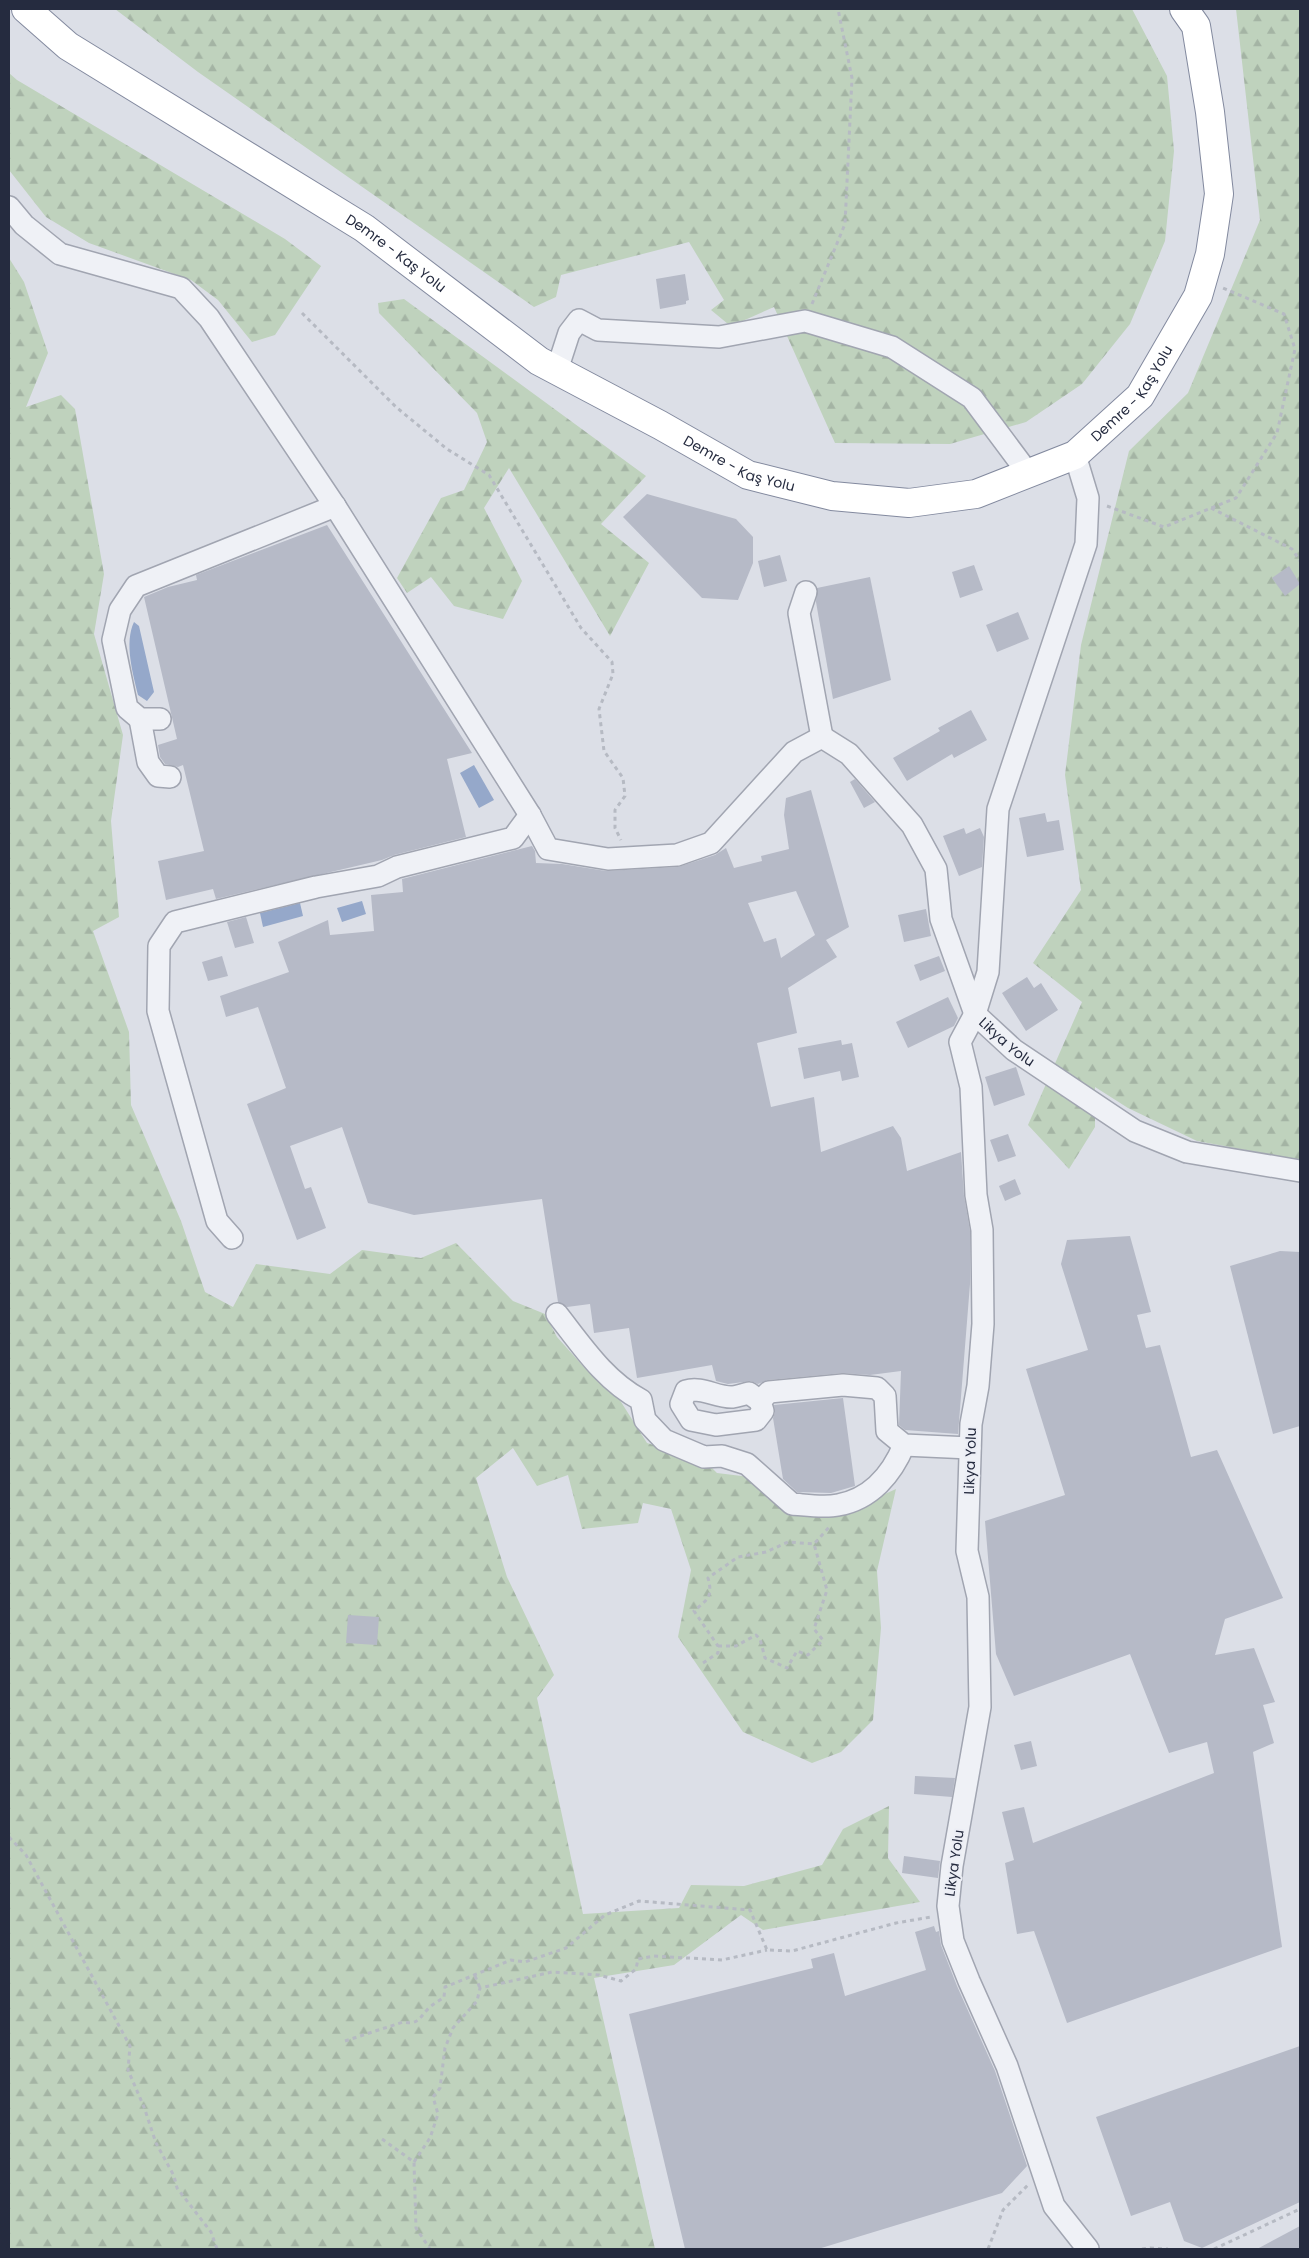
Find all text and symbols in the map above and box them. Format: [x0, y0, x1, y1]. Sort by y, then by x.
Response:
street label: Demre - Kaş Yolu [342, 209, 450, 297]
street label: Demre - Kaş Yolu [1086, 341, 1177, 446]
street label: Demre - Kaş Yolu [680, 430, 797, 496]
street label: Likya Yolu [975, 1013, 1039, 1071]
street label: Likya Yolu [959, 1427, 981, 1495]
street label: Likya Yolu [939, 1828, 969, 1898]

